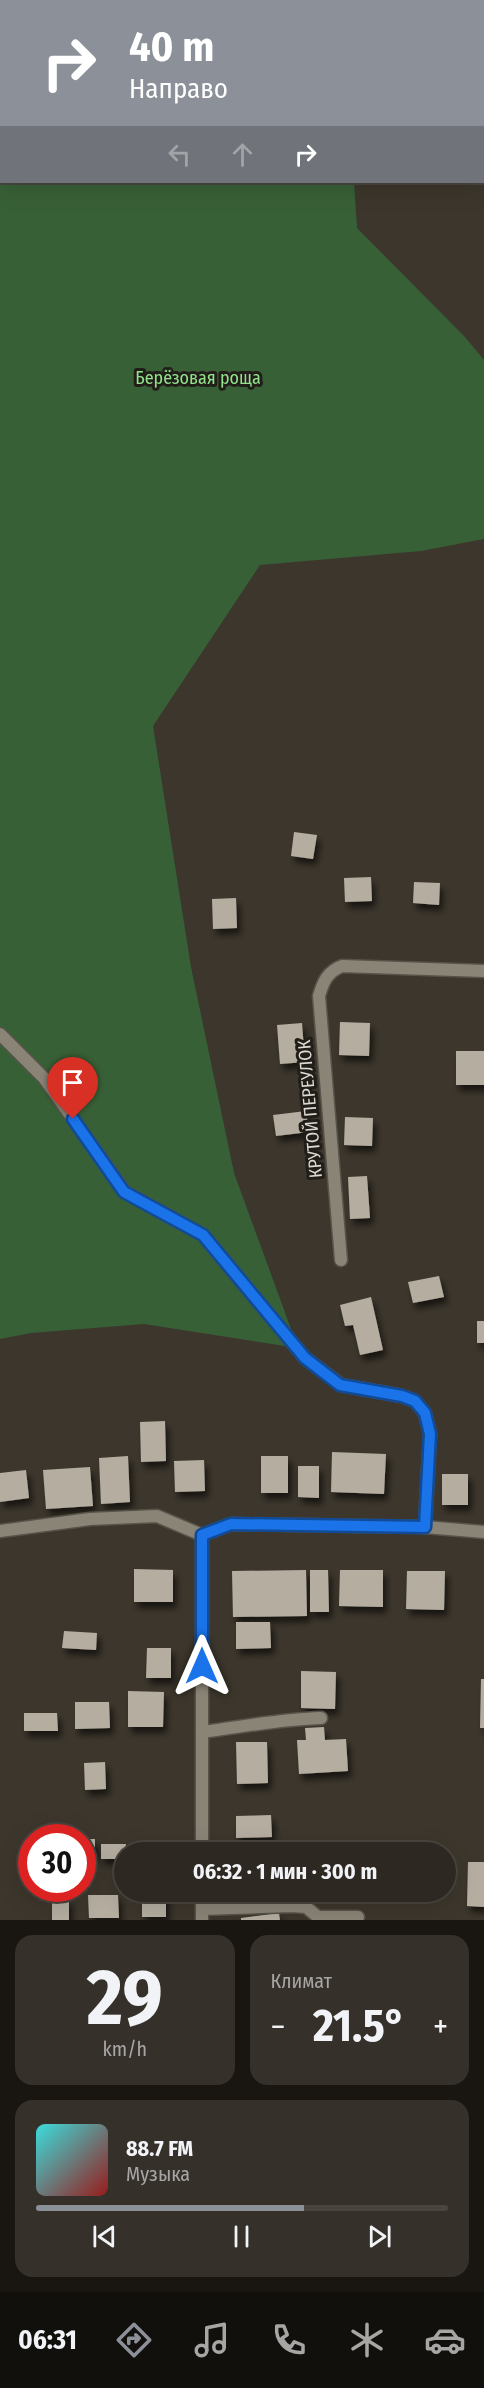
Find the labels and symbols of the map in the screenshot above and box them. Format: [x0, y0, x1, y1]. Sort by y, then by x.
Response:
park label: Берёзовая роща [135, 367, 261, 389]
street label: КРУТОЙ ПЕРЕУЛОК [293, 1039, 327, 1179]
pin [47, 1057, 98, 1119]
position arrow [170, 1634, 234, 1698]
speed limit sign: 30 [18, 1824, 96, 1902]

